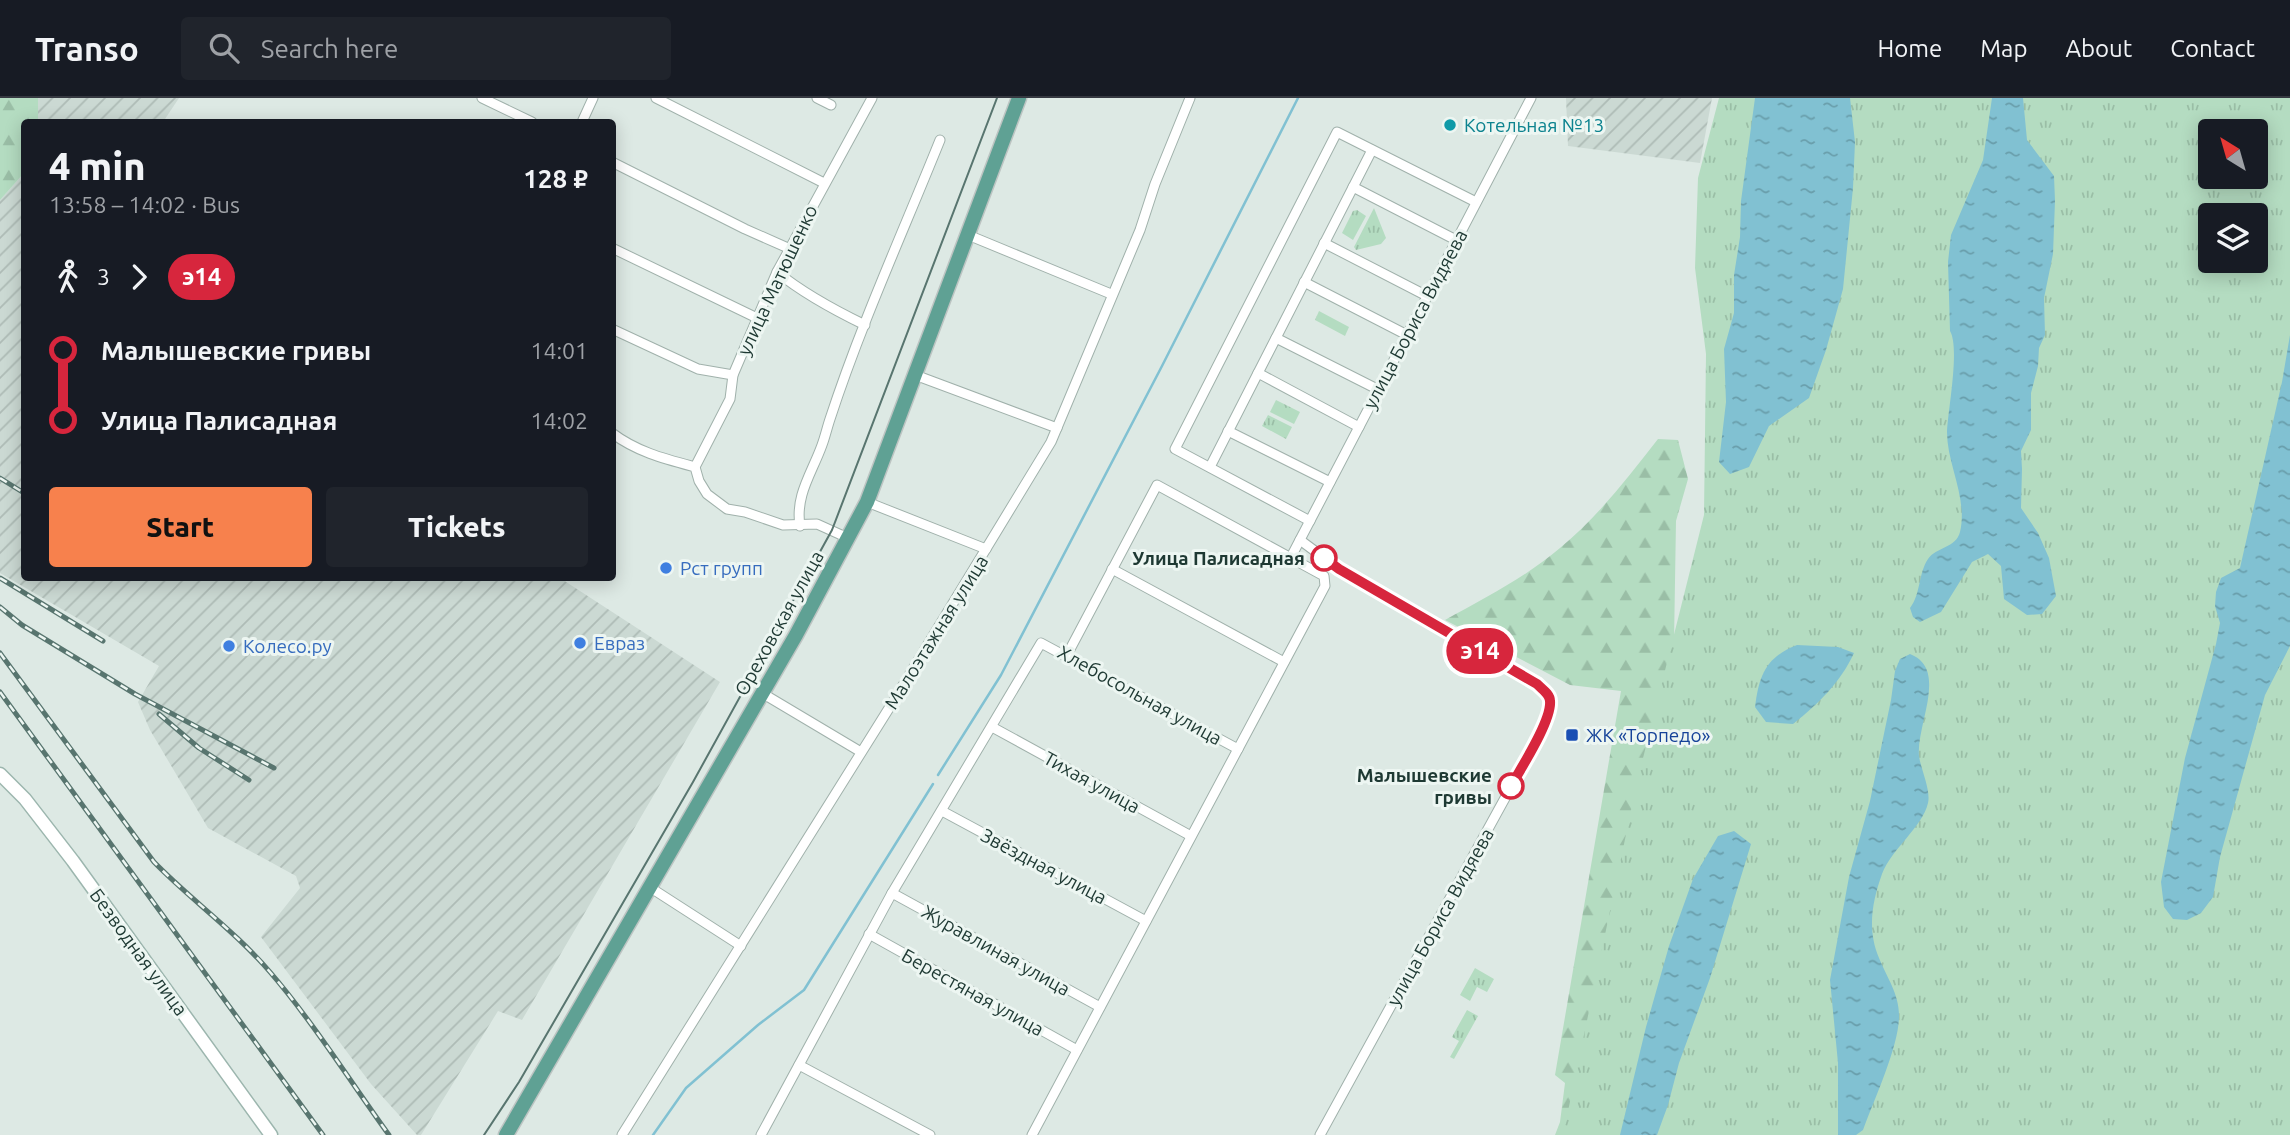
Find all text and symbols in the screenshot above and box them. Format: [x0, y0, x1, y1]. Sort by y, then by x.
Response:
search box [181, 17, 671, 80]
icon: search [205, 29, 243, 67]
text: Transo [35, 30, 139, 67]
text: Search here [261, 34, 398, 63]
text: Home [1877, 35, 1942, 62]
text: Map [1980, 35, 2027, 62]
text: About [2065, 35, 2132, 62]
text: Contact [2170, 35, 2255, 62]
place label: Котельная №13 [1464, 114, 1604, 136]
marker: Котельная №13 [1442, 117, 1458, 133]
north arrow [2198, 119, 2268, 189]
map controls [2198, 119, 2268, 273]
text: 4 min [49, 145, 146, 187]
text: 128 ₽ [523, 164, 588, 193]
text: 13:58 – 14:02 · Bus [49, 192, 240, 217]
street label: улица Матюшенко [732, 201, 822, 359]
button: layers [2198, 203, 2268, 273]
street label: улица Бориса Видяева [1358, 226, 1472, 412]
icon: walk [49, 258, 87, 296]
icon: forward [120, 258, 158, 296]
text: э14 [182, 263, 221, 290]
text: 3 [97, 264, 110, 289]
text: Малышевские гривы [101, 336, 371, 365]
text: 14:01 [530, 338, 588, 363]
text: Улица Палисадная [101, 406, 337, 435]
text: 14:02 [530, 408, 588, 433]
button: Start [49, 487, 312, 567]
button: Tickets [326, 487, 588, 567]
marker: Улица Палисадная [1311, 545, 1337, 571]
street label: Ореховская улица [730, 547, 828, 699]
place label: Улица Палисадная [1132, 547, 1305, 569]
street label: Малоэтажная улица [880, 551, 992, 713]
place label: Рст групп [680, 557, 763, 579]
marker: Рст групп [658, 560, 674, 576]
line badge: э14 [1440, 628, 1520, 674]
place label: Евраз [594, 632, 645, 654]
place label: Колесо.ру [243, 635, 332, 657]
marker: Евраз [572, 635, 588, 651]
text: э14 [1460, 637, 1500, 664]
marker: Колесо.ру [221, 638, 237, 654]
street label: Хлебосольная улица [1054, 641, 1226, 749]
place label: ЖК «Торпедо» [1586, 724, 1711, 746]
marker: ЖК «Торпедо» [1564, 727, 1580, 743]
street label: Тихая улица [1040, 747, 1144, 817]
place label: Малышевские гривы [1357, 764, 1492, 808]
marker: Малышевские гривы [1498, 773, 1524, 799]
street label: Звёздная улица [977, 824, 1111, 908]
street label: улица Бориса Видяева [1382, 824, 1498, 1010]
street label: Безводная улица [86, 884, 192, 1020]
street label: Журавлиная улица [918, 900, 1074, 1000]
street label: Берестяная улица [898, 944, 1048, 1040]

